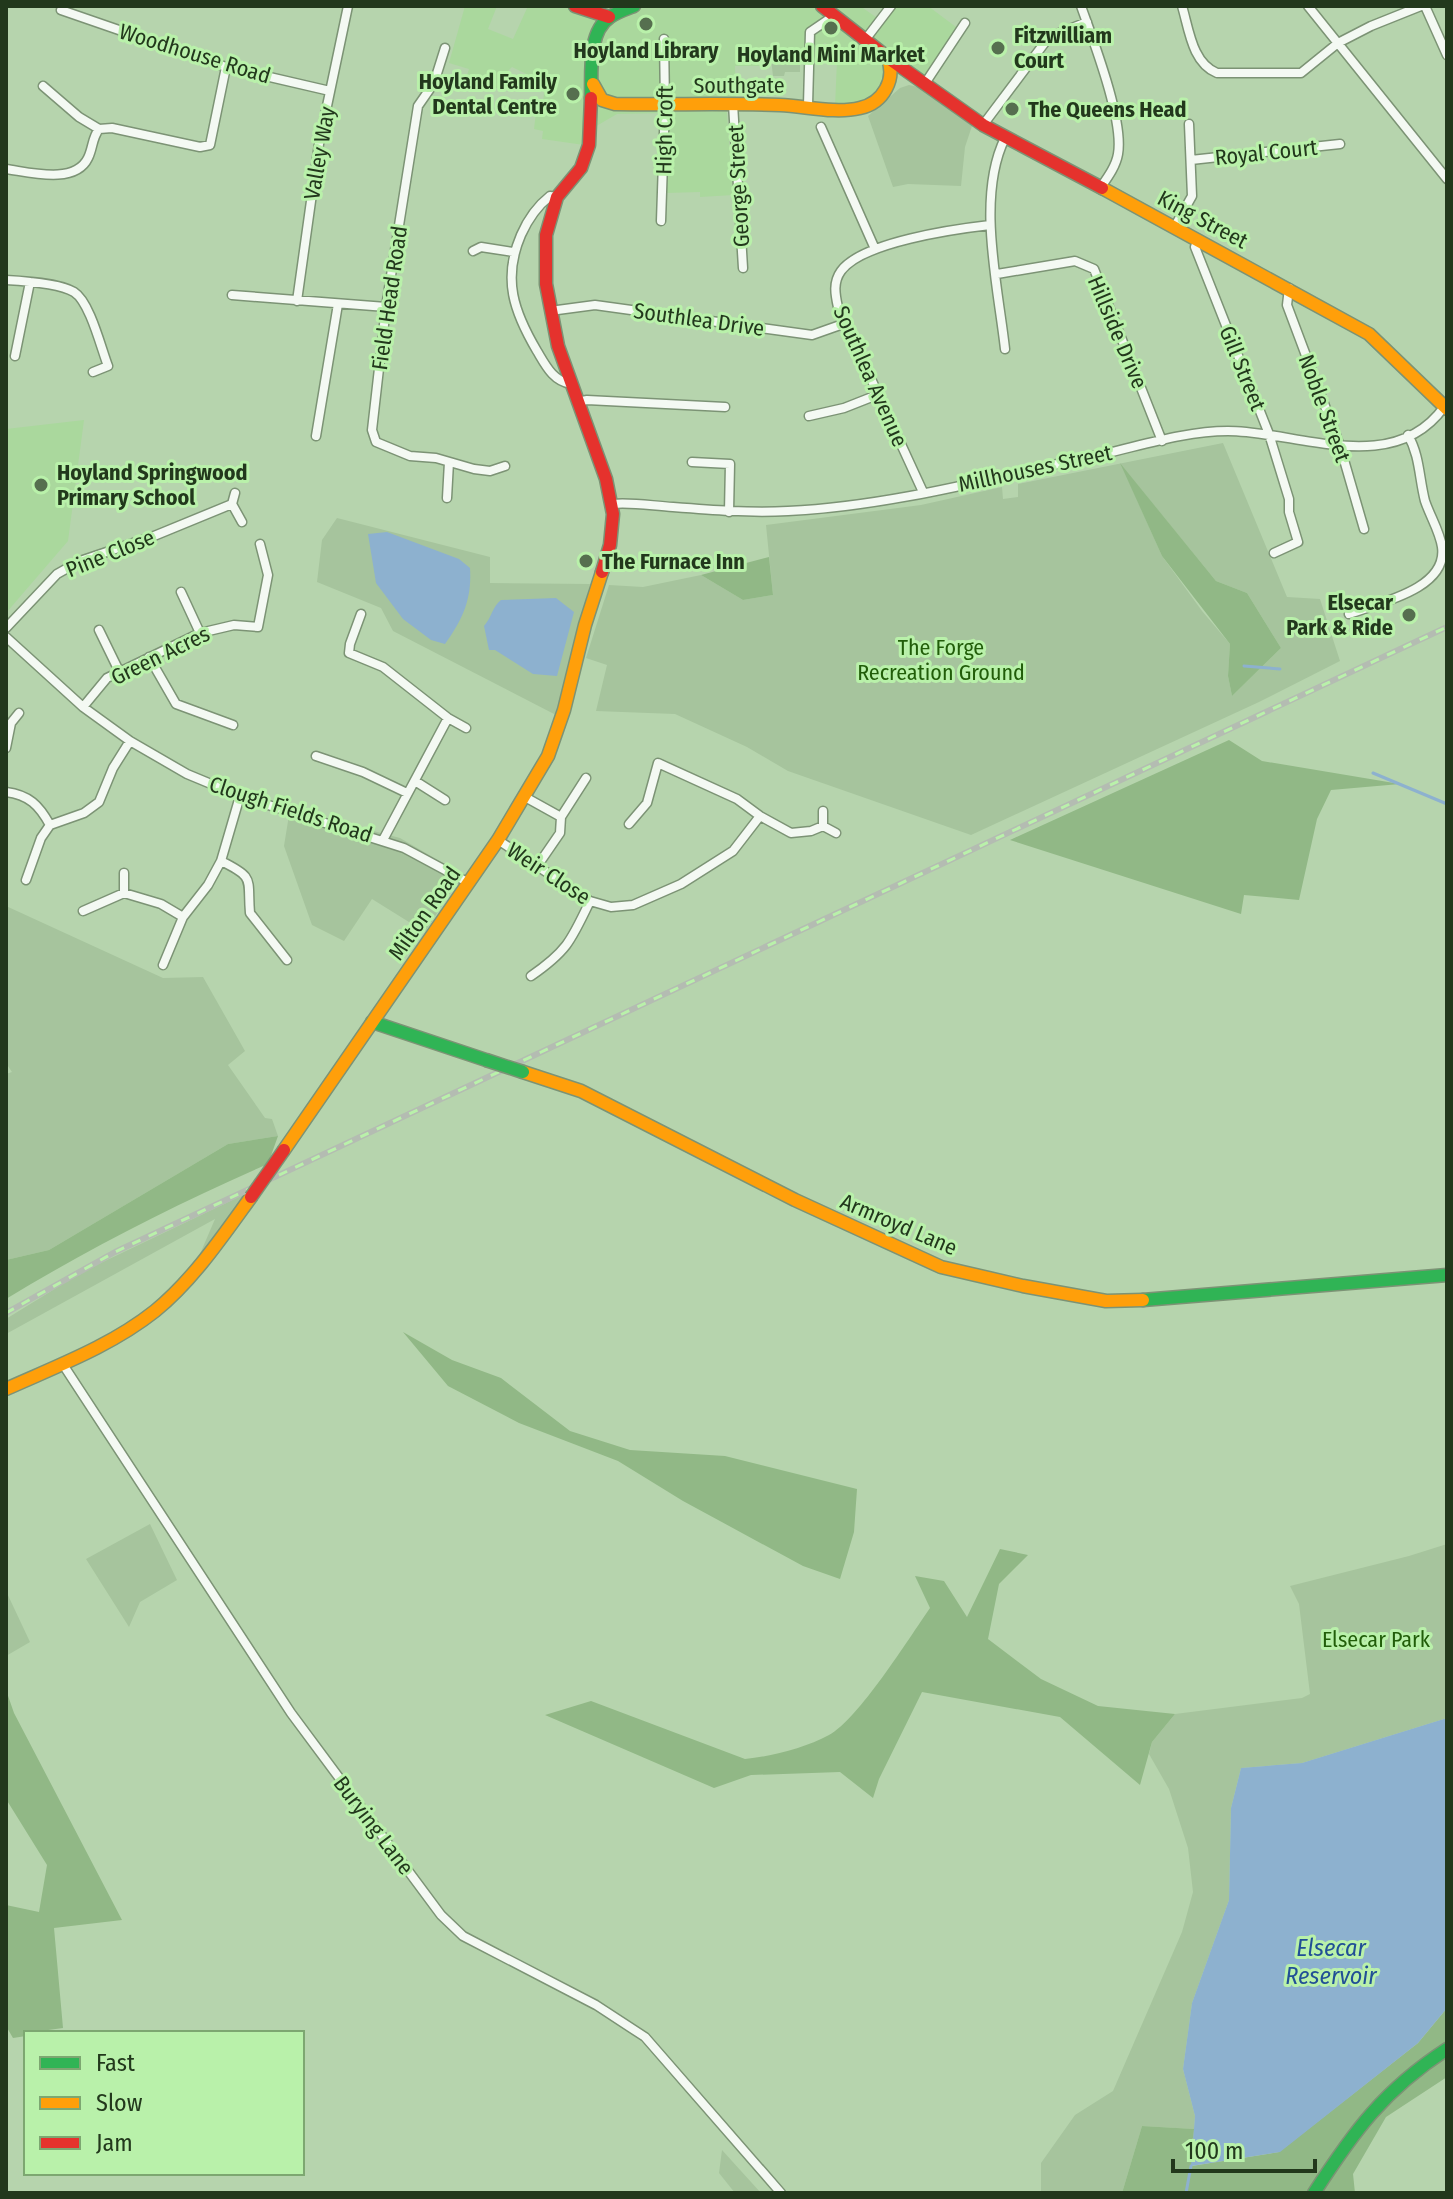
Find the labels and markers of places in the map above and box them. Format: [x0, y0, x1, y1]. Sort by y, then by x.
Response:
marker: Hoyland Library [637, 15, 655, 33]
marker: Hoyland Mini Market [822, 19, 840, 37]
place label: Fitzwilliam Court [1014, 22, 1112, 74]
place label: Hoyland Library [574, 37, 719, 64]
marker: Fitzwilliam Court [989, 39, 1007, 57]
place label: Hoyland Mini Market [737, 41, 925, 68]
place label: Hoyland Family Dental Centre [419, 68, 558, 120]
marker: Hoyland Family Dental Centre [564, 85, 582, 103]
place label: The Queens Head [1028, 96, 1187, 123]
marker: The Queens Head [1003, 100, 1021, 118]
place label: Hoyland Springwood Primary School [57, 459, 247, 511]
marker: Hoyland Springwood Primary School [32, 476, 50, 494]
place label: The Furnace Inn [602, 548, 745, 575]
marker: The Furnace Inn [577, 552, 595, 570]
place label: Elsecar Park & Ride [1286, 589, 1394, 641]
marker: Elsecar Park & Ride [1400, 606, 1418, 624]

